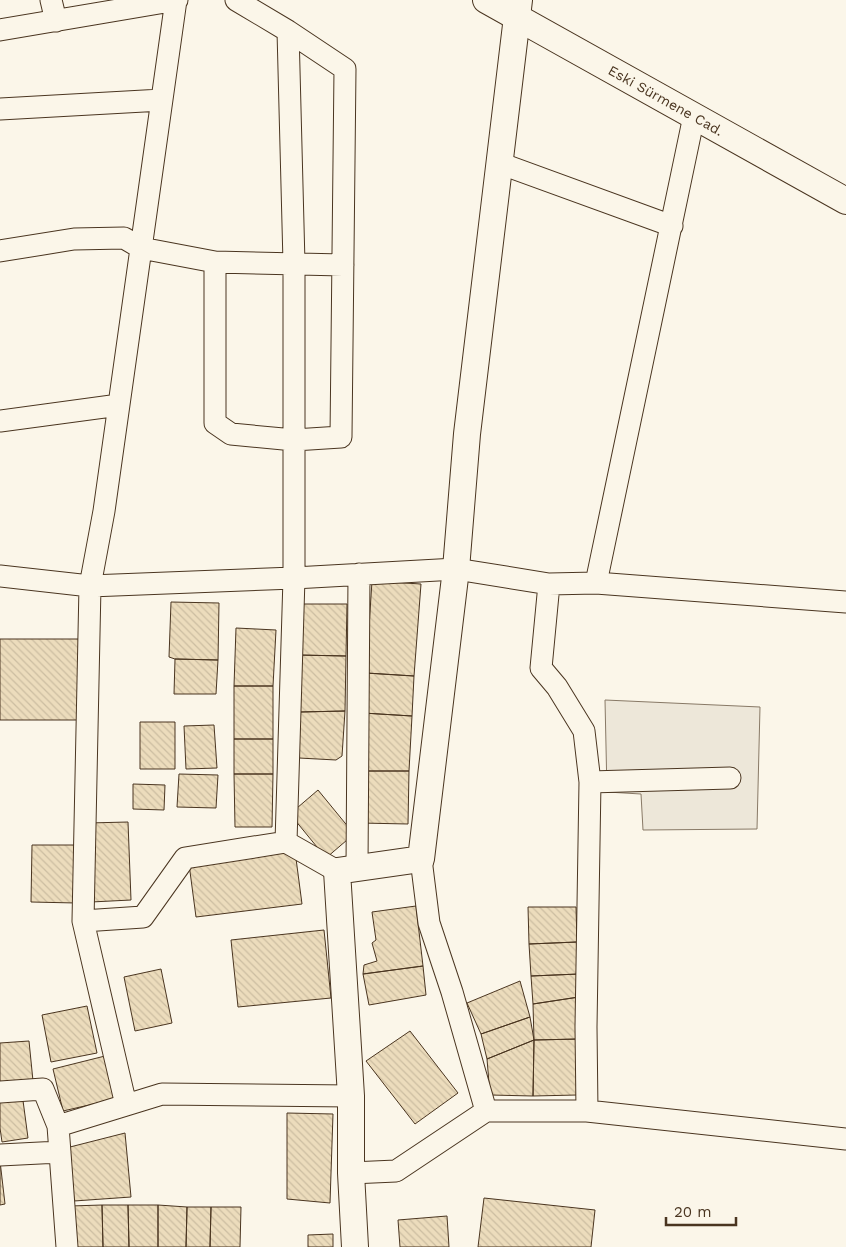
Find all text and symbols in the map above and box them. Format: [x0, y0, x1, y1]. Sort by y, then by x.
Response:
street label: Eski Sürmene Cad. [606, 62, 726, 139]
scale bar [666, 1194, 736, 1226]
text: 20 m [674, 1203, 712, 1221]

